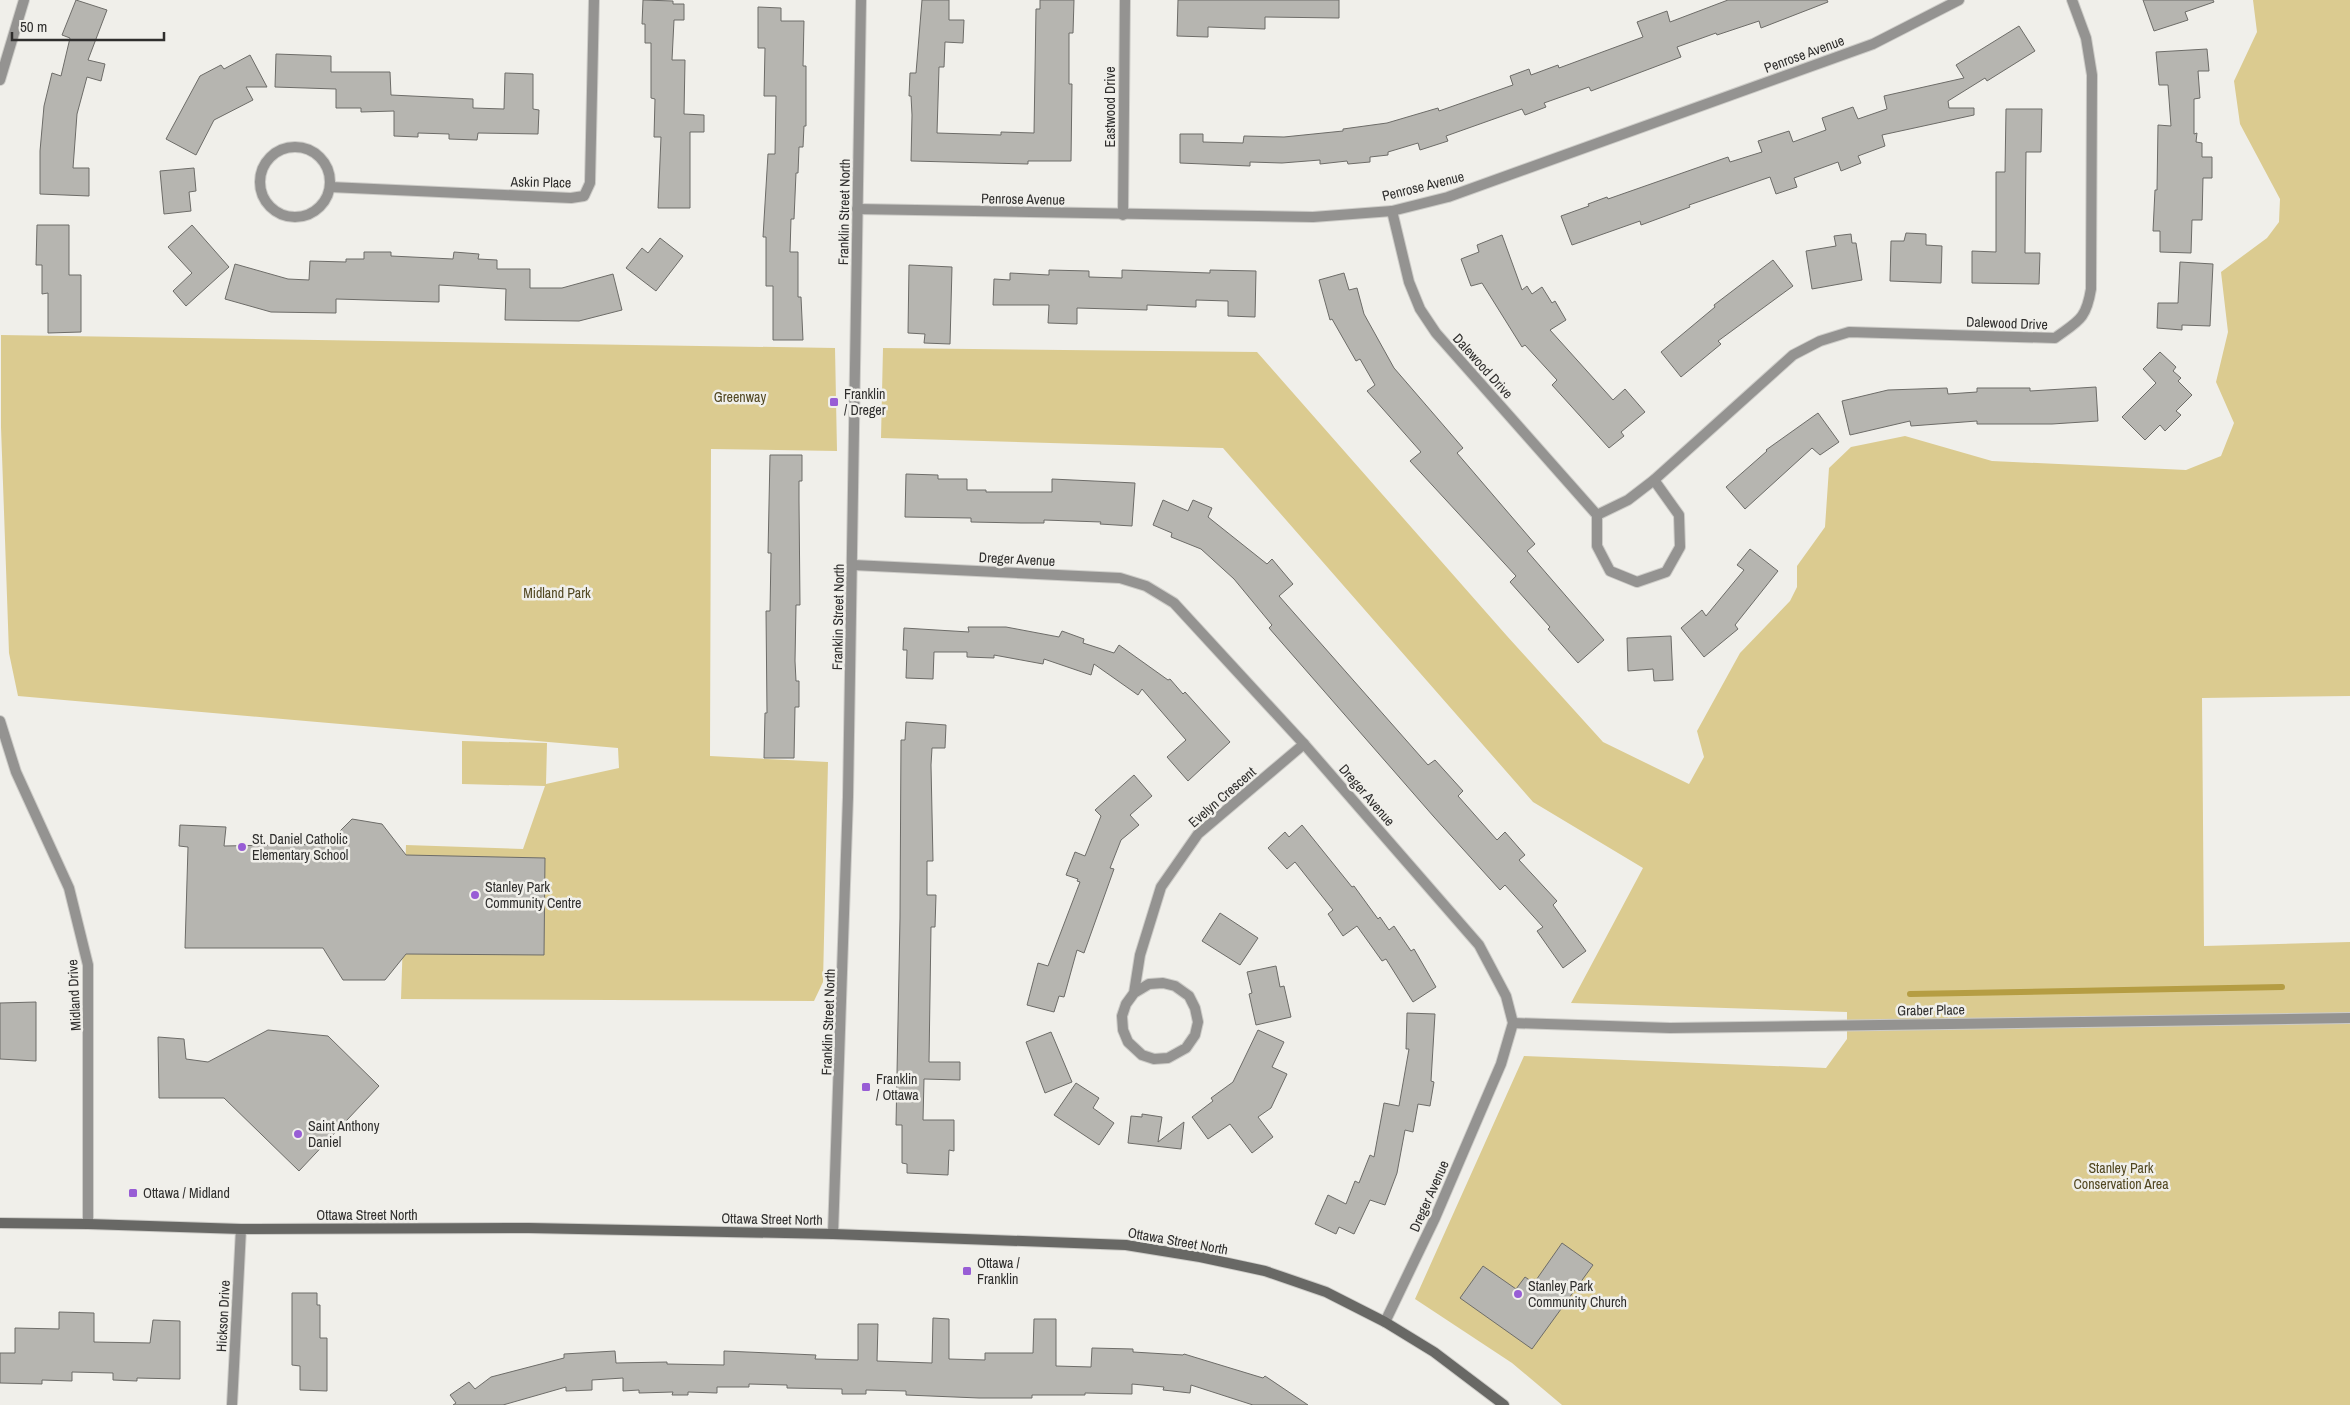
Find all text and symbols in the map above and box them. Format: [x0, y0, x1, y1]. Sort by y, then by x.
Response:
scale bar [12, 10, 165, 42]
text: 50 m [20, 16, 47, 37]
street label: Penrose Avenue [1761, 31, 1847, 77]
street label: Eastwood Drive [1101, 66, 1119, 148]
street label: Franklin Street North [834, 159, 854, 265]
street label: Penrose Avenue [1380, 167, 1466, 205]
street label: Askin Place [510, 172, 571, 192]
street label: Penrose Avenue [981, 189, 1065, 209]
street label: Dalewood Drive [1966, 313, 2048, 333]
street label: Dalewood Drive [1449, 330, 1517, 402]
place label: Franklin / Dreger [844, 385, 886, 419]
park label: Greenway [714, 388, 766, 406]
marker: Franklin / Dreger [828, 396, 840, 408]
street label: Dreger Avenue [978, 548, 1056, 570]
street label: Franklin Street North [828, 564, 848, 670]
park label: Midland Park [523, 584, 591, 602]
street label: Dreger Avenue [1335, 760, 1399, 830]
street label: Evelyn Crescent [1185, 763, 1259, 831]
place label: St. Daniel Catholic Elementary School [252, 830, 348, 864]
marker: St. Daniel Catholic Elementary School [236, 841, 248, 853]
place label: Stanley Park Community Centre [485, 878, 581, 912]
marker: Stanley Park Community Centre [469, 889, 481, 901]
street label: Midland Drive [63, 959, 85, 1031]
street label: Franklin Street North [817, 968, 839, 1076]
street label: Graber Place [1897, 1000, 1965, 1020]
place label: Franklin / Ottawa [876, 1070, 919, 1104]
marker: Franklin / Ottawa [860, 1081, 872, 1093]
place label: Saint Anthony Daniel [308, 1117, 380, 1151]
marker: Saint Anthony Daniel [292, 1128, 304, 1140]
street label: Dreger Avenue [1405, 1157, 1453, 1235]
park label: Stanley Park Conservation Area [2073, 1159, 2169, 1193]
place label: Ottawa / Midland [143, 1184, 230, 1202]
marker: Ottawa / Midland [127, 1187, 139, 1199]
street label: Ottawa Street North [316, 1206, 418, 1224]
street label: Ottawa Street North [721, 1209, 823, 1229]
street label: Ottawa Street North [1126, 1223, 1230, 1259]
place label: Ottawa / Franklin [977, 1254, 1021, 1288]
marker: Ottawa / Franklin [961, 1265, 973, 1277]
place label: Stanley Park Community Church [1528, 1277, 1627, 1311]
street label: Hickson Drive [212, 1280, 234, 1352]
marker: Stanley Park Community Church [1512, 1288, 1524, 1300]

